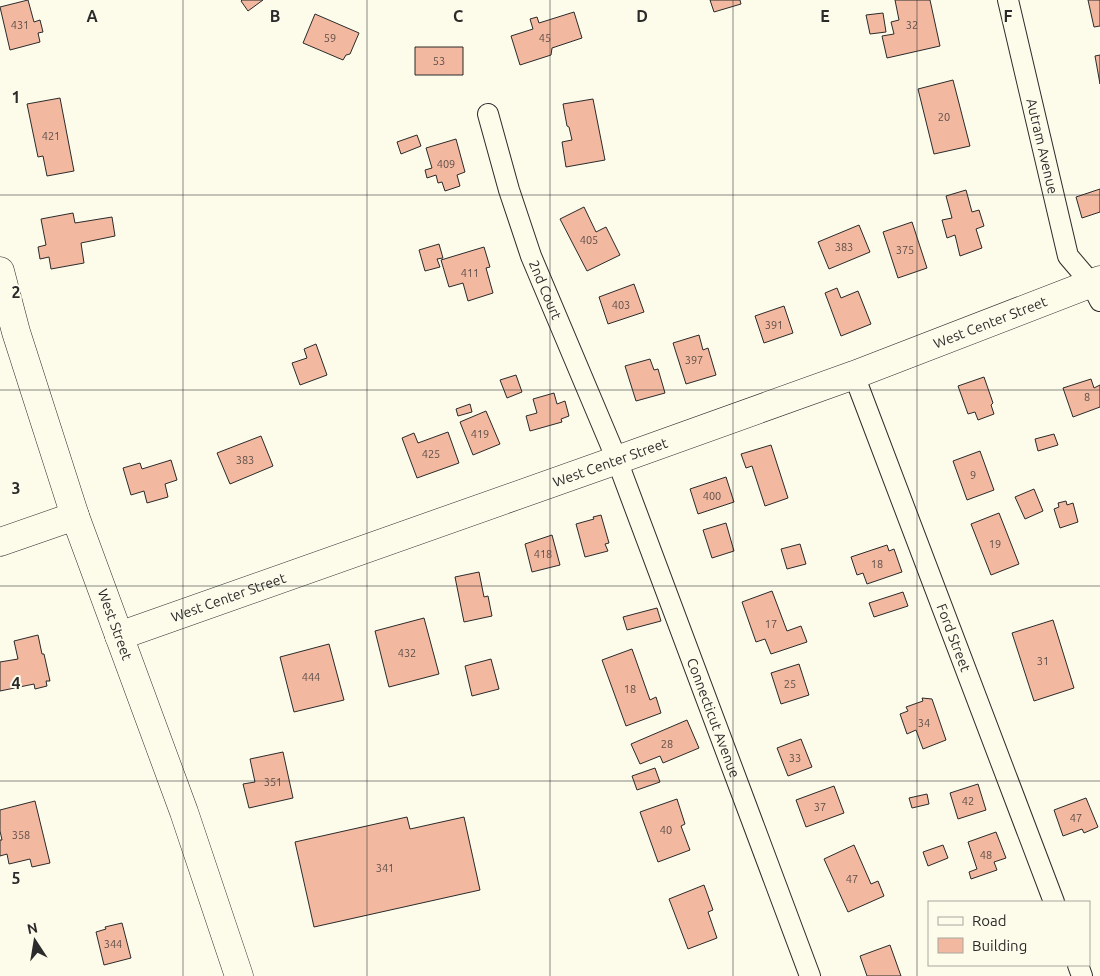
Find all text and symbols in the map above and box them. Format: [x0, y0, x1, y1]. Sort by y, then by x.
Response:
text: A [86, 7, 98, 25]
text: B [270, 7, 280, 25]
text: C [453, 7, 463, 25]
text: D [636, 7, 648, 25]
text: E [820, 7, 830, 25]
text: F [1004, 7, 1013, 25]
house number: 431 [11, 19, 29, 31]
house number: 32 [906, 19, 918, 31]
house number: 59 [324, 32, 336, 44]
house number: 45 [539, 32, 551, 44]
house number: 53 [433, 55, 445, 67]
text: 1 [11, 88, 21, 106]
street label: Autram Avenue [1023, 97, 1061, 195]
house number: 20 [938, 111, 950, 123]
house number: 421 [42, 130, 60, 142]
house number: 409 [437, 158, 455, 170]
house number: 405 [580, 234, 598, 246]
house number: 383 [835, 241, 853, 253]
house number: 375 [896, 244, 914, 256]
street label: 2nd Court [526, 258, 565, 322]
house number: 411 [461, 267, 479, 279]
text: 2 [11, 283, 21, 301]
street label: West Center Street [931, 293, 1050, 352]
house number: 403 [612, 299, 630, 311]
house number: 391 [765, 319, 783, 331]
house number: 397 [685, 354, 703, 366]
house number: 8 [1084, 391, 1090, 403]
house number: 419 [471, 428, 489, 440]
street label: West Center Street [551, 434, 670, 490]
house number: 425 [422, 448, 440, 460]
house number: 383 [236, 454, 254, 466]
house number: 9 [970, 469, 976, 481]
text: 3 [11, 479, 21, 497]
house number: 400 [703, 490, 721, 502]
house number: 19 [989, 538, 1001, 550]
house number: 418 [534, 548, 552, 560]
house number: 18 [871, 558, 883, 570]
street label: West Center Street [169, 570, 288, 625]
street label: West Street [95, 587, 136, 663]
street label: Ford Street [934, 601, 974, 674]
house number: 17 [765, 618, 777, 630]
house number: 432 [398, 647, 416, 659]
house number: 31 [1037, 655, 1049, 667]
street label: Connecticut Avenue [684, 656, 743, 780]
house number: 444 [302, 671, 320, 683]
text: 4 [11, 674, 21, 692]
house number: 25 [784, 678, 796, 690]
house number: 18 [624, 683, 636, 695]
house number: 34 [918, 717, 930, 729]
house number: 28 [661, 738, 673, 750]
house number: 33 [789, 752, 801, 764]
house number: 351 [264, 776, 282, 788]
house number: 42 [962, 795, 974, 807]
house number: 37 [814, 801, 826, 813]
house number: 47 [1070, 812, 1082, 824]
house number: 40 [660, 824, 672, 836]
house number: 358 [12, 829, 30, 841]
house number: 48 [980, 849, 992, 861]
house number: 341 [376, 862, 394, 874]
text: 5 [11, 869, 21, 887]
house number: 47 [846, 873, 858, 885]
legend [928, 901, 1090, 966]
text: Road [972, 912, 1007, 929]
north arrow [10, 916, 60, 966]
text: N [26, 919, 39, 937]
text: Building [972, 937, 1027, 954]
house number: 344 [104, 938, 122, 950]

